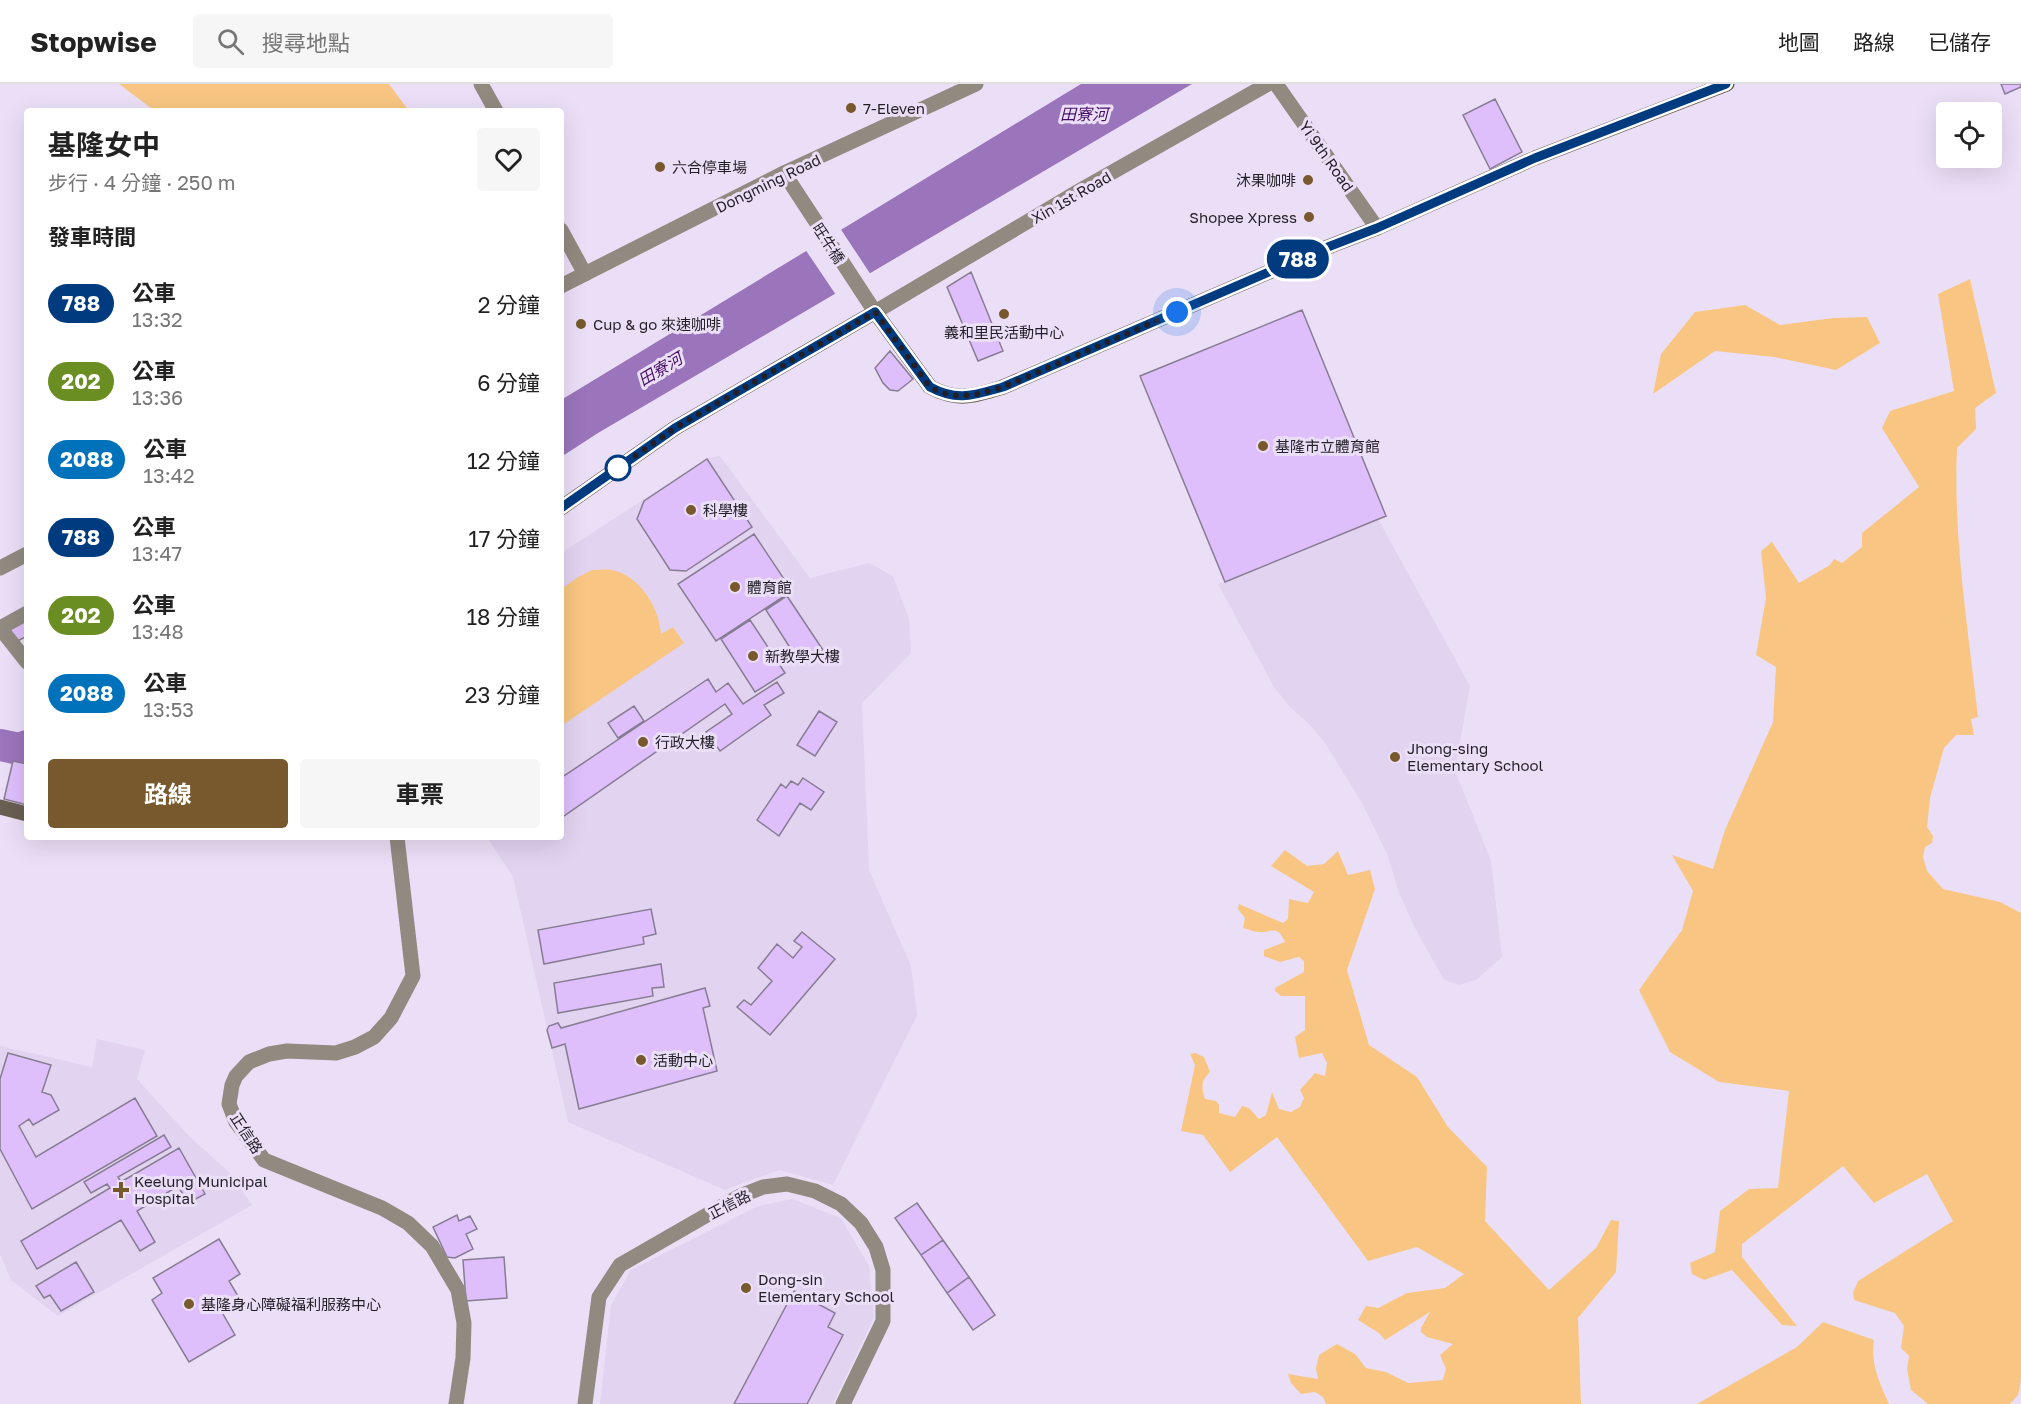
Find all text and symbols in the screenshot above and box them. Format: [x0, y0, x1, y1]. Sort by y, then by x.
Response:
search box [193, 14, 613, 68]
text: Stopwise [30, 25, 157, 58]
icon: search [214, 25, 247, 58]
text: 搜尋地點 [262, 29, 350, 56]
text: 地圖 [1778, 29, 1820, 55]
text: 路線 [1853, 29, 1895, 55]
text: 已儲存 [1928, 29, 1991, 55]
place label: 7-Eleven [863, 99, 925, 117]
marker: 7-Eleven [844, 101, 858, 115]
map controls [1936, 102, 2002, 168]
button: locate [1936, 102, 2002, 168]
water label: 田寮河 [1060, 104, 1111, 124]
street label: Yi 9th Road [1296, 117, 1358, 195]
text: 基隆女中 [48, 128, 160, 161]
button: heart [477, 128, 540, 191]
street label: Dongming Road [713, 150, 823, 216]
place label: 六合停車場 [672, 158, 747, 176]
marker: 六合停車場 [653, 160, 667, 174]
street label: Xin 1st Road [1028, 167, 1114, 227]
text: 步行 · 4 分鐘 · 250 m [48, 170, 236, 194]
place label: 沐果咖啡 [1236, 171, 1296, 189]
marker: 沐果咖啡 [1301, 173, 1315, 187]
place label: Shopee Xpress [1189, 208, 1297, 226]
marker: Shopee Xpress [1302, 210, 1316, 224]
street label: 旺牛橋 [809, 219, 849, 267]
text: 發車時間 [48, 223, 136, 250]
line badge: 788 [1264, 240, 1332, 279]
text: 788 [1279, 246, 1317, 272]
text: 公車 [132, 279, 176, 306]
text: 788 [62, 290, 100, 316]
text: 2 分鐘 [478, 291, 540, 318]
your location [1162, 297, 1192, 327]
text: 13:32 [132, 307, 183, 331]
marker: 義和里民活動中心 [997, 307, 1011, 321]
place label: Cup & go 來速咖啡 [593, 315, 721, 333]
marker: Cup & go 來速咖啡 [574, 317, 588, 331]
place label: 義和里民活動中心 [944, 323, 1064, 341]
water label: 田寮河 [634, 347, 688, 390]
text: 公車 [132, 357, 176, 384]
text: 202 [61, 368, 101, 394]
text: 6 分鐘 [477, 369, 540, 396]
text: 13:36 [132, 385, 183, 409]
text: 公車 [143, 435, 187, 462]
place label: 基隆市立體育館 [1275, 437, 1380, 455]
marker: 基隆市立體育館 [1256, 439, 1270, 453]
text: 2088 [60, 446, 113, 472]
text: 12 分鐘 [467, 447, 540, 474]
unlabelled marker [605, 455, 631, 481]
text: 13:42 [143, 463, 195, 487]
place label: 科學樓 [703, 501, 748, 519]
marker: 科學樓 [684, 503, 698, 517]
text: 公車 [132, 513, 176, 540]
text: 788 [62, 524, 100, 550]
text: 17 分鐘 [468, 525, 540, 552]
text: 13:47 [132, 541, 182, 565]
place label: 體育館 [747, 578, 792, 596]
marker: 體育館 [728, 580, 742, 594]
text: 公車 [132, 591, 176, 618]
text: 202 [61, 602, 101, 628]
text: 18 分鐘 [466, 603, 540, 630]
text: 13:48 [132, 619, 184, 643]
place label: 新教學大樓 [765, 647, 840, 665]
marker: 新教學大樓 [746, 649, 760, 663]
text: 公車 [143, 669, 187, 696]
text: 2088 [60, 680, 113, 706]
text: 23 分鐘 [465, 681, 540, 708]
text: 13:53 [143, 697, 194, 721]
place label: 行政大樓 [655, 733, 715, 751]
marker: 行政大樓 [636, 735, 650, 749]
place label: Jhong-sing Elementary School [1407, 739, 1543, 774]
marker: Jhong-sing Elementary School [1388, 750, 1402, 764]
button: 路線 [48, 759, 288, 828]
button: 車票 [300, 759, 540, 828]
place label: 活動中心 [653, 1051, 713, 1069]
marker: 活動中心 [634, 1053, 648, 1067]
street label: 正信路 [227, 1109, 267, 1157]
place label: Keelung Municipal Hospital [134, 1172, 268, 1207]
marker: Keelung Municipal Hospital [112, 1181, 130, 1199]
street label: 正信路 [705, 1186, 753, 1222]
place label: Dong-sin Elementary School [758, 1270, 894, 1305]
marker: Dong-sin Elementary School [739, 1281, 753, 1295]
place label: 基隆身心障礙福利服務中心 [201, 1295, 381, 1313]
marker: 基隆身心障礙福利服務中心 [182, 1297, 196, 1311]

